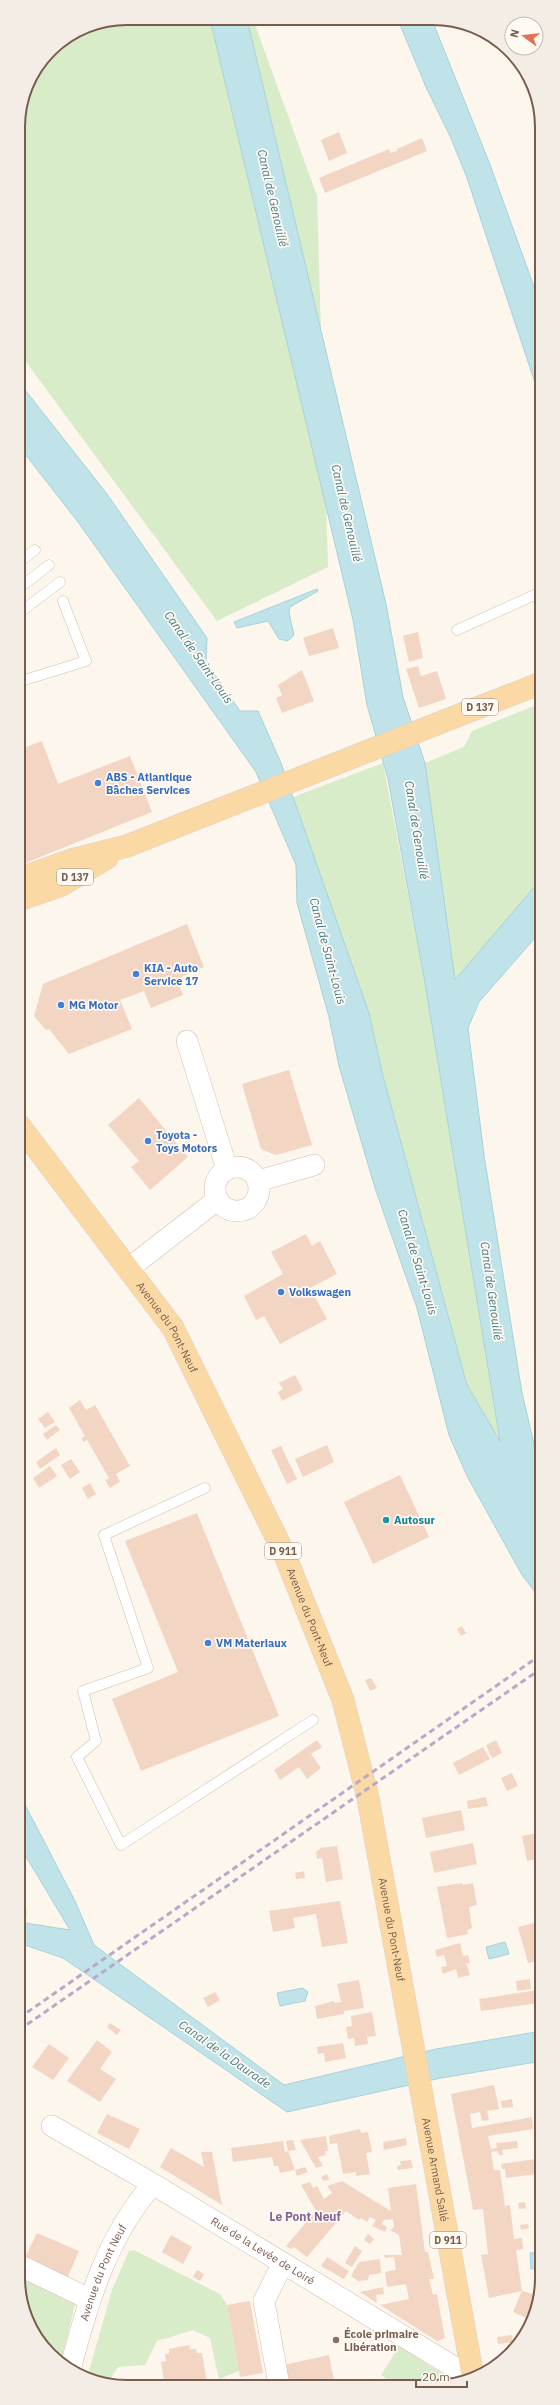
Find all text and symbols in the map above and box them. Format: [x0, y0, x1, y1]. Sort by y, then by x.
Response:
north arrow [504, 16, 544, 56]
text: N [507, 28, 522, 39]
water label: Canal de Genouillé [254, 148, 292, 248]
water label: Canal de Genouillé [328, 463, 366, 563]
water label: Canal de Saint-Louis [161, 608, 237, 707]
road number: D 137 [462, 699, 498, 715]
place label: ABS - Atlantique Bâches Services [106, 770, 192, 797]
marker: ABS - Atlantique Bâches Services [93, 778, 103, 788]
water label: Canal de Genouillé [402, 780, 432, 880]
road number: D 137 [57, 869, 93, 885]
water label: Canal de Saint-Louis [307, 896, 350, 1006]
place label: KIA - Auto Service 17 [144, 961, 199, 988]
marker: KIA - Auto Service 17 [131, 969, 141, 979]
place label: MG Motor [69, 998, 119, 1012]
marker: MG Motor [56, 1000, 66, 1010]
place label: Toyota - Toys Motors [156, 1128, 218, 1155]
marker: Toyota - Toys Motors [143, 1136, 153, 1146]
water label: Canal de Saint-Louis [395, 1207, 441, 1317]
water label: Canal de Genouillé [478, 1241, 506, 1341]
street label: Avenue du Pont-Neuf [133, 1279, 201, 1375]
place label: Volkswagen [289, 1285, 351, 1299]
marker: Volkswagen [276, 1287, 286, 1297]
place label: Autosur [394, 1513, 436, 1527]
marker: Autosur [381, 1515, 391, 1525]
road number: D 911 [265, 1543, 301, 1559]
street label: Avenue du Pont-Neuf [284, 1566, 336, 1669]
place label: VM Materiaux [216, 1636, 287, 1650]
marker: VM Materiaux [203, 1638, 213, 1648]
street label: Avenue du Pont-Neuf [376, 1877, 408, 1983]
water label: Canal de la Daurade [176, 2017, 274, 2091]
street label: Avenue Armand Sallé [419, 2117, 452, 2223]
district label: Le Pont Neuf [269, 2209, 342, 2224]
street label: Rue de la Levée de Loiré [208, 2214, 317, 2288]
street label: Avenue du Pont Neuf [77, 2221, 130, 2323]
road number: D 911 [430, 2232, 466, 2248]
place label: École primaire Libération [344, 2326, 419, 2354]
marker: École primaire Libération [331, 2335, 341, 2345]
scale bar [416, 2363, 467, 2389]
text: 20 m [422, 2369, 450, 2384]

